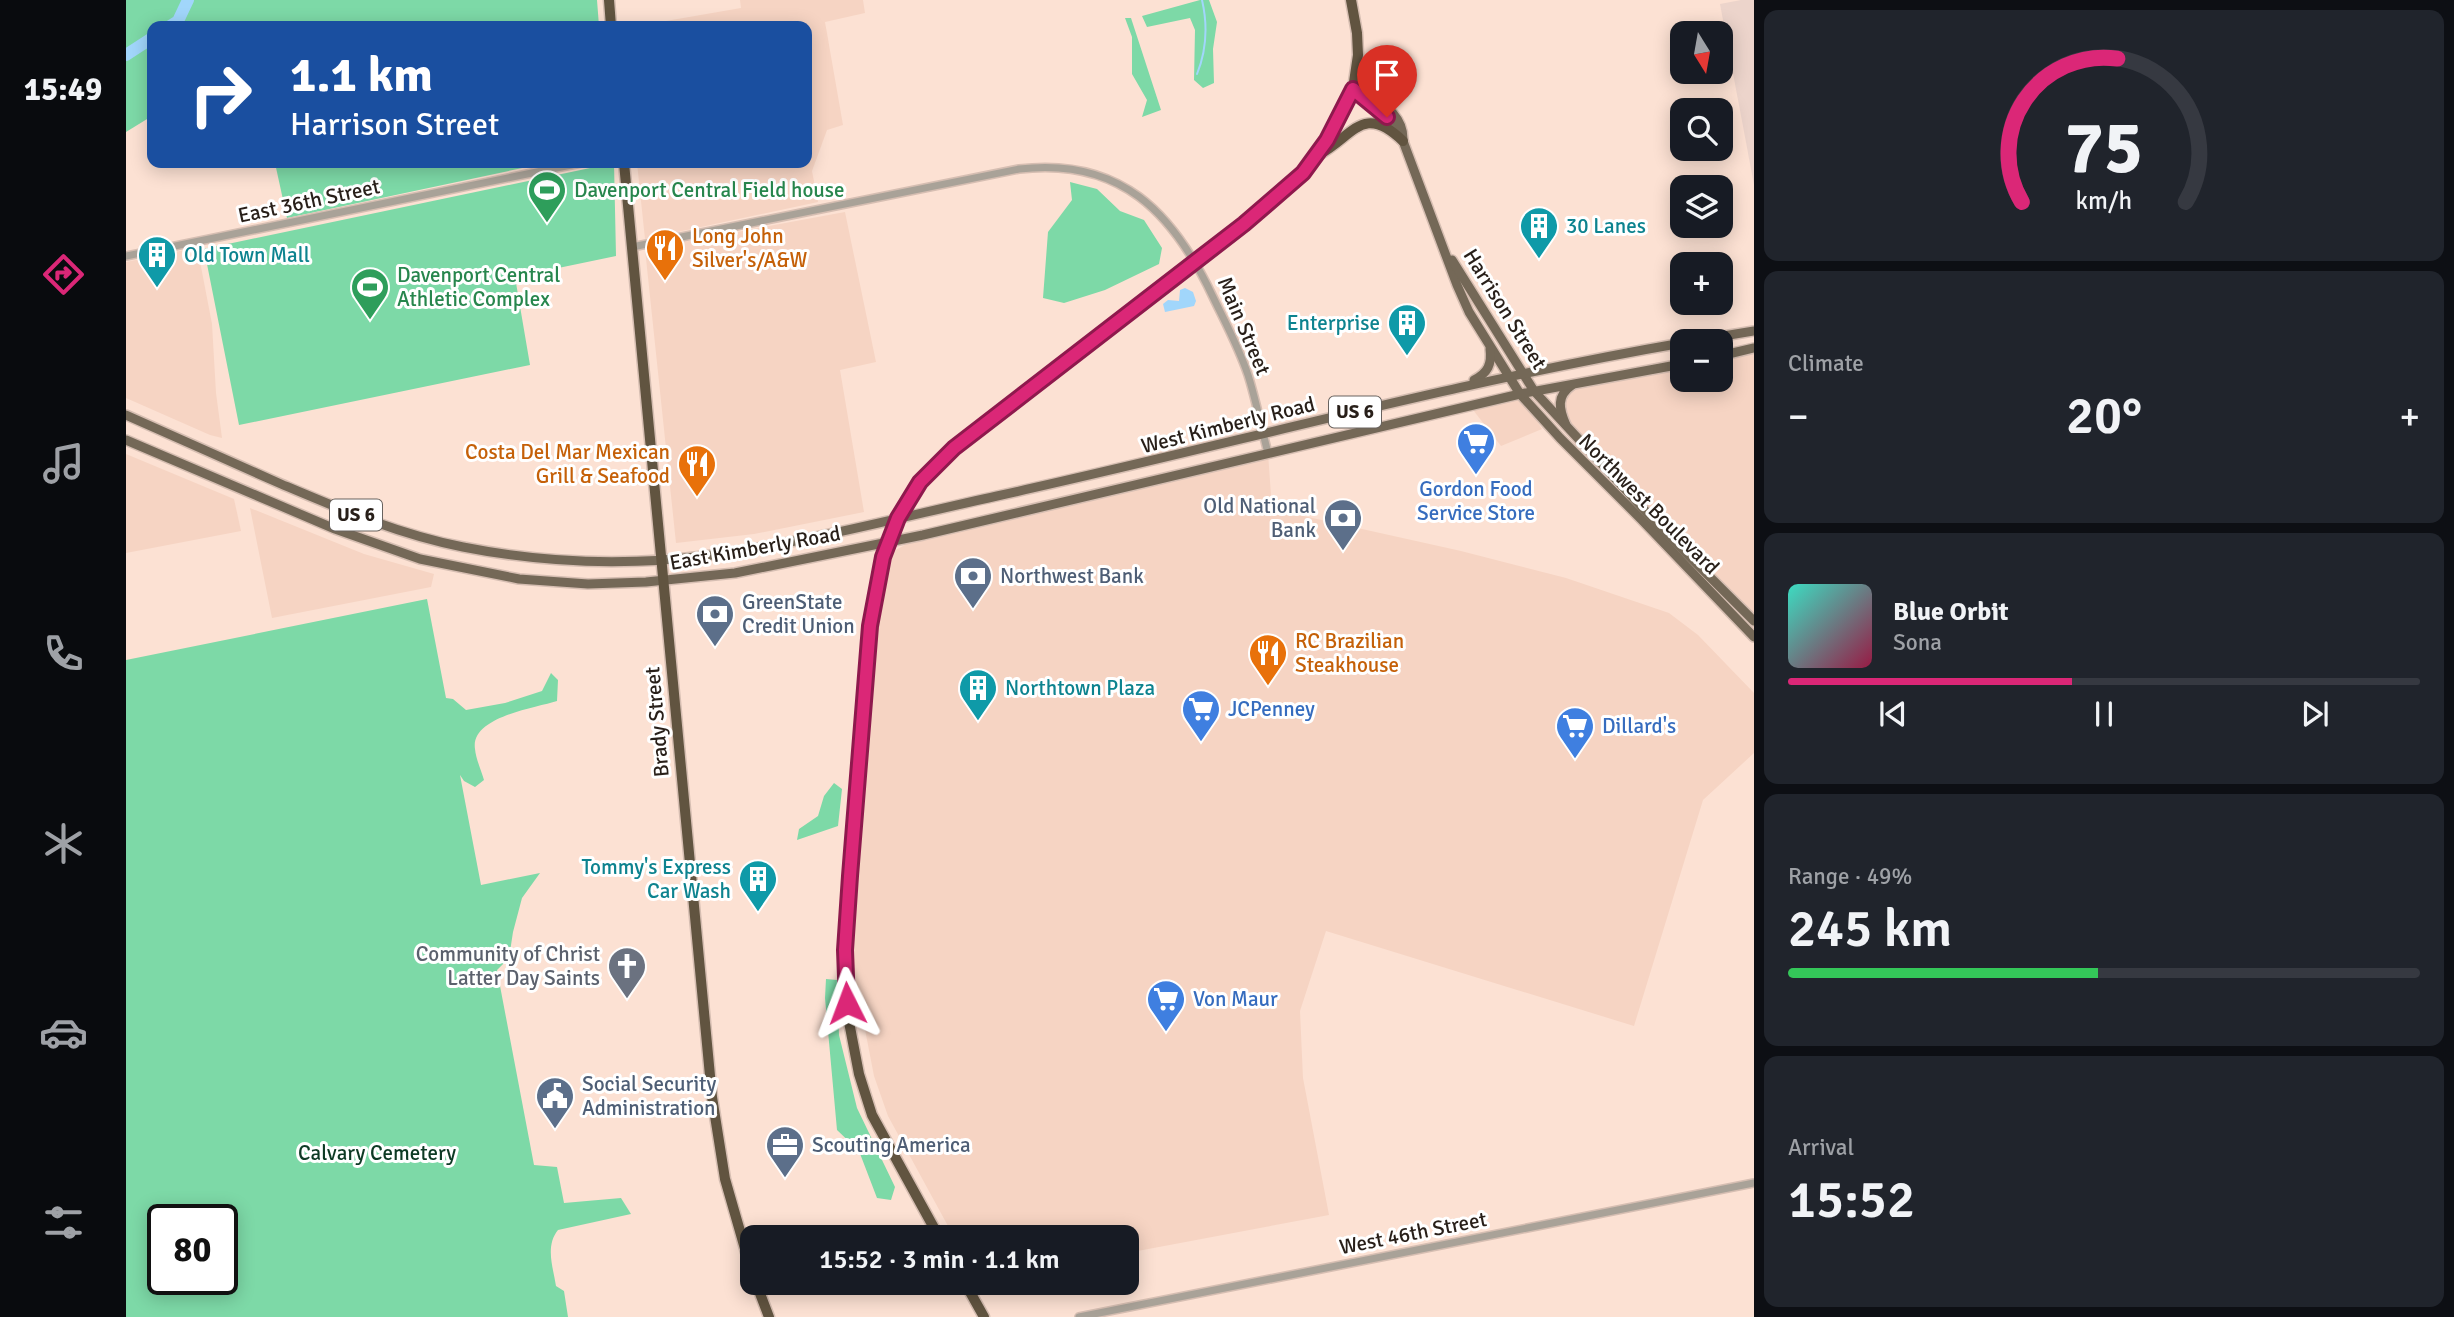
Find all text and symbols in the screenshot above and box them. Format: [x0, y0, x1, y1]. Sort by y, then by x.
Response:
north arrow [1670, 21, 1732, 84]
map controls [1670, 21, 1733, 392]
text: 1.1 km [290, 45, 433, 105]
pin [1357, 45, 1417, 117]
icon: right [175, 49, 266, 140]
icon: arrive [1368, 56, 1406, 94]
text: 15:49 [24, 70, 102, 109]
button: search [1670, 98, 1733, 161]
text: 75 [2065, 104, 2143, 193]
text: Harrison Street [290, 105, 499, 144]
sports icon: Davenport Central Field house [526, 169, 568, 224]
street label: East 36th Street [236, 173, 382, 229]
button: layers [1670, 175, 1733, 238]
place label: Davenport Central Field house [574, 177, 844, 203]
text: km/h [2076, 185, 2132, 216]
building icon: 30 Lanes [1518, 205, 1560, 260]
place label: 30 Lanes [1566, 213, 1646, 239]
place label: Long John Silver's/A&W [692, 223, 808, 273]
restaurant icon: Long John Silver's/A&W [644, 227, 686, 282]
building icon: Old Town Mall [136, 234, 178, 289]
place label: Old Town Mall [184, 242, 310, 268]
street label: Harrison Street [1458, 244, 1552, 374]
icon: directions [39, 250, 88, 299]
button: + [1670, 252, 1733, 315]
place label: Davenport Central Athletic Complex [397, 262, 560, 312]
sports icon: Davenport Central Athletic Complex [349, 266, 391, 321]
street label: Main Street [1212, 273, 1276, 379]
building icon: Enterprise [1386, 302, 1428, 357]
place label: Enterprise [1287, 310, 1380, 336]
button: − [1670, 329, 1733, 392]
text: Climate [1788, 349, 1864, 378]
text: 20° [2066, 384, 2142, 448]
street label: West Kimberly Road [1138, 391, 1318, 459]
text: − [1788, 393, 1809, 440]
text: + [2399, 393, 2420, 440]
road number: US 6 [1329, 396, 1381, 428]
supermarket icon: Gordon Food Service Store [1455, 421, 1497, 476]
street label: Northwest Boulevard [1573, 428, 1725, 580]
icon: music [39, 439, 88, 488]
place label: Costa Del Mar Mexican Grill & Seafood [465, 439, 670, 489]
restaurant icon: Costa Del Mar Mexican Grill & Seafood [676, 443, 718, 498]
place label: Gordon Food Service Store [1417, 476, 1535, 526]
place label: Old National Bank [1203, 493, 1316, 543]
bank icon: Old National Bank [1322, 497, 1364, 552]
road number: US 6 [330, 500, 382, 530]
street label: East Kimberly Road [668, 520, 842, 576]
bank icon: Northwest Bank [952, 555, 994, 610]
place label: Northwest Bank [1000, 563, 1144, 589]
place label: GreenState Credit Union [742, 589, 855, 639]
bank icon: GreenState Credit Union [694, 593, 736, 648]
text: Blue Orbit [1893, 596, 2009, 628]
place label: RC Brazilian Steakhouse [1295, 628, 1404, 678]
text: Sona [1893, 628, 1942, 657]
icon: phone [39, 629, 88, 678]
restaurant icon: RC Brazilian Steakhouse [1247, 632, 1289, 687]
street label: Brady Street [639, 666, 675, 778]
building icon: Northtown Plaza [957, 667, 999, 722]
place label: Northtown Plaza [1005, 675, 1155, 701]
supermarket icon: JCPenney [1180, 688, 1222, 743]
icon: previous [1874, 695, 1912, 733]
icon: pause [2085, 695, 2123, 733]
icon: next [2296, 695, 2334, 733]
place label: JCPenney [1228, 696, 1315, 722]
supermarket icon: Dillard's [1554, 705, 1596, 760]
place label: Dillard's [1602, 713, 1676, 739]
icon: climate [39, 819, 88, 868]
place label: Tommy's Express Car Wash [582, 854, 731, 904]
building icon: Tommy's Express Car Wash [737, 858, 779, 913]
text: Range · 49% [1788, 862, 1912, 891]
text: 245 km [1788, 897, 1952, 961]
place label: Community of Christ Latter Day Saints [416, 941, 600, 991]
church icon: Community of Christ Latter Day Saints [606, 945, 648, 1000]
position arrow [810, 966, 884, 1040]
supermarket icon: Von Maur [1145, 978, 1187, 1033]
place label: Von Maur [1193, 986, 1278, 1012]
icon: car [39, 1008, 88, 1057]
place label: Social Security Administration [582, 1071, 716, 1121]
public building icon: Social Security Administration [534, 1075, 576, 1130]
office icon: Scouting America [764, 1124, 806, 1179]
place label: Scouting America [812, 1132, 971, 1158]
text: Arrival [1788, 1133, 1854, 1162]
park label: Calvary Cemetery [298, 1140, 456, 1166]
text: 15:52 [1788, 1168, 1915, 1232]
icon: filters [39, 1198, 88, 1247]
speed limit sign: 80 [147, 1204, 238, 1295]
street label: West 46th Street [1337, 1206, 1489, 1260]
text: 15:52 · 3 min · 1.1 km [819, 1244, 1060, 1276]

